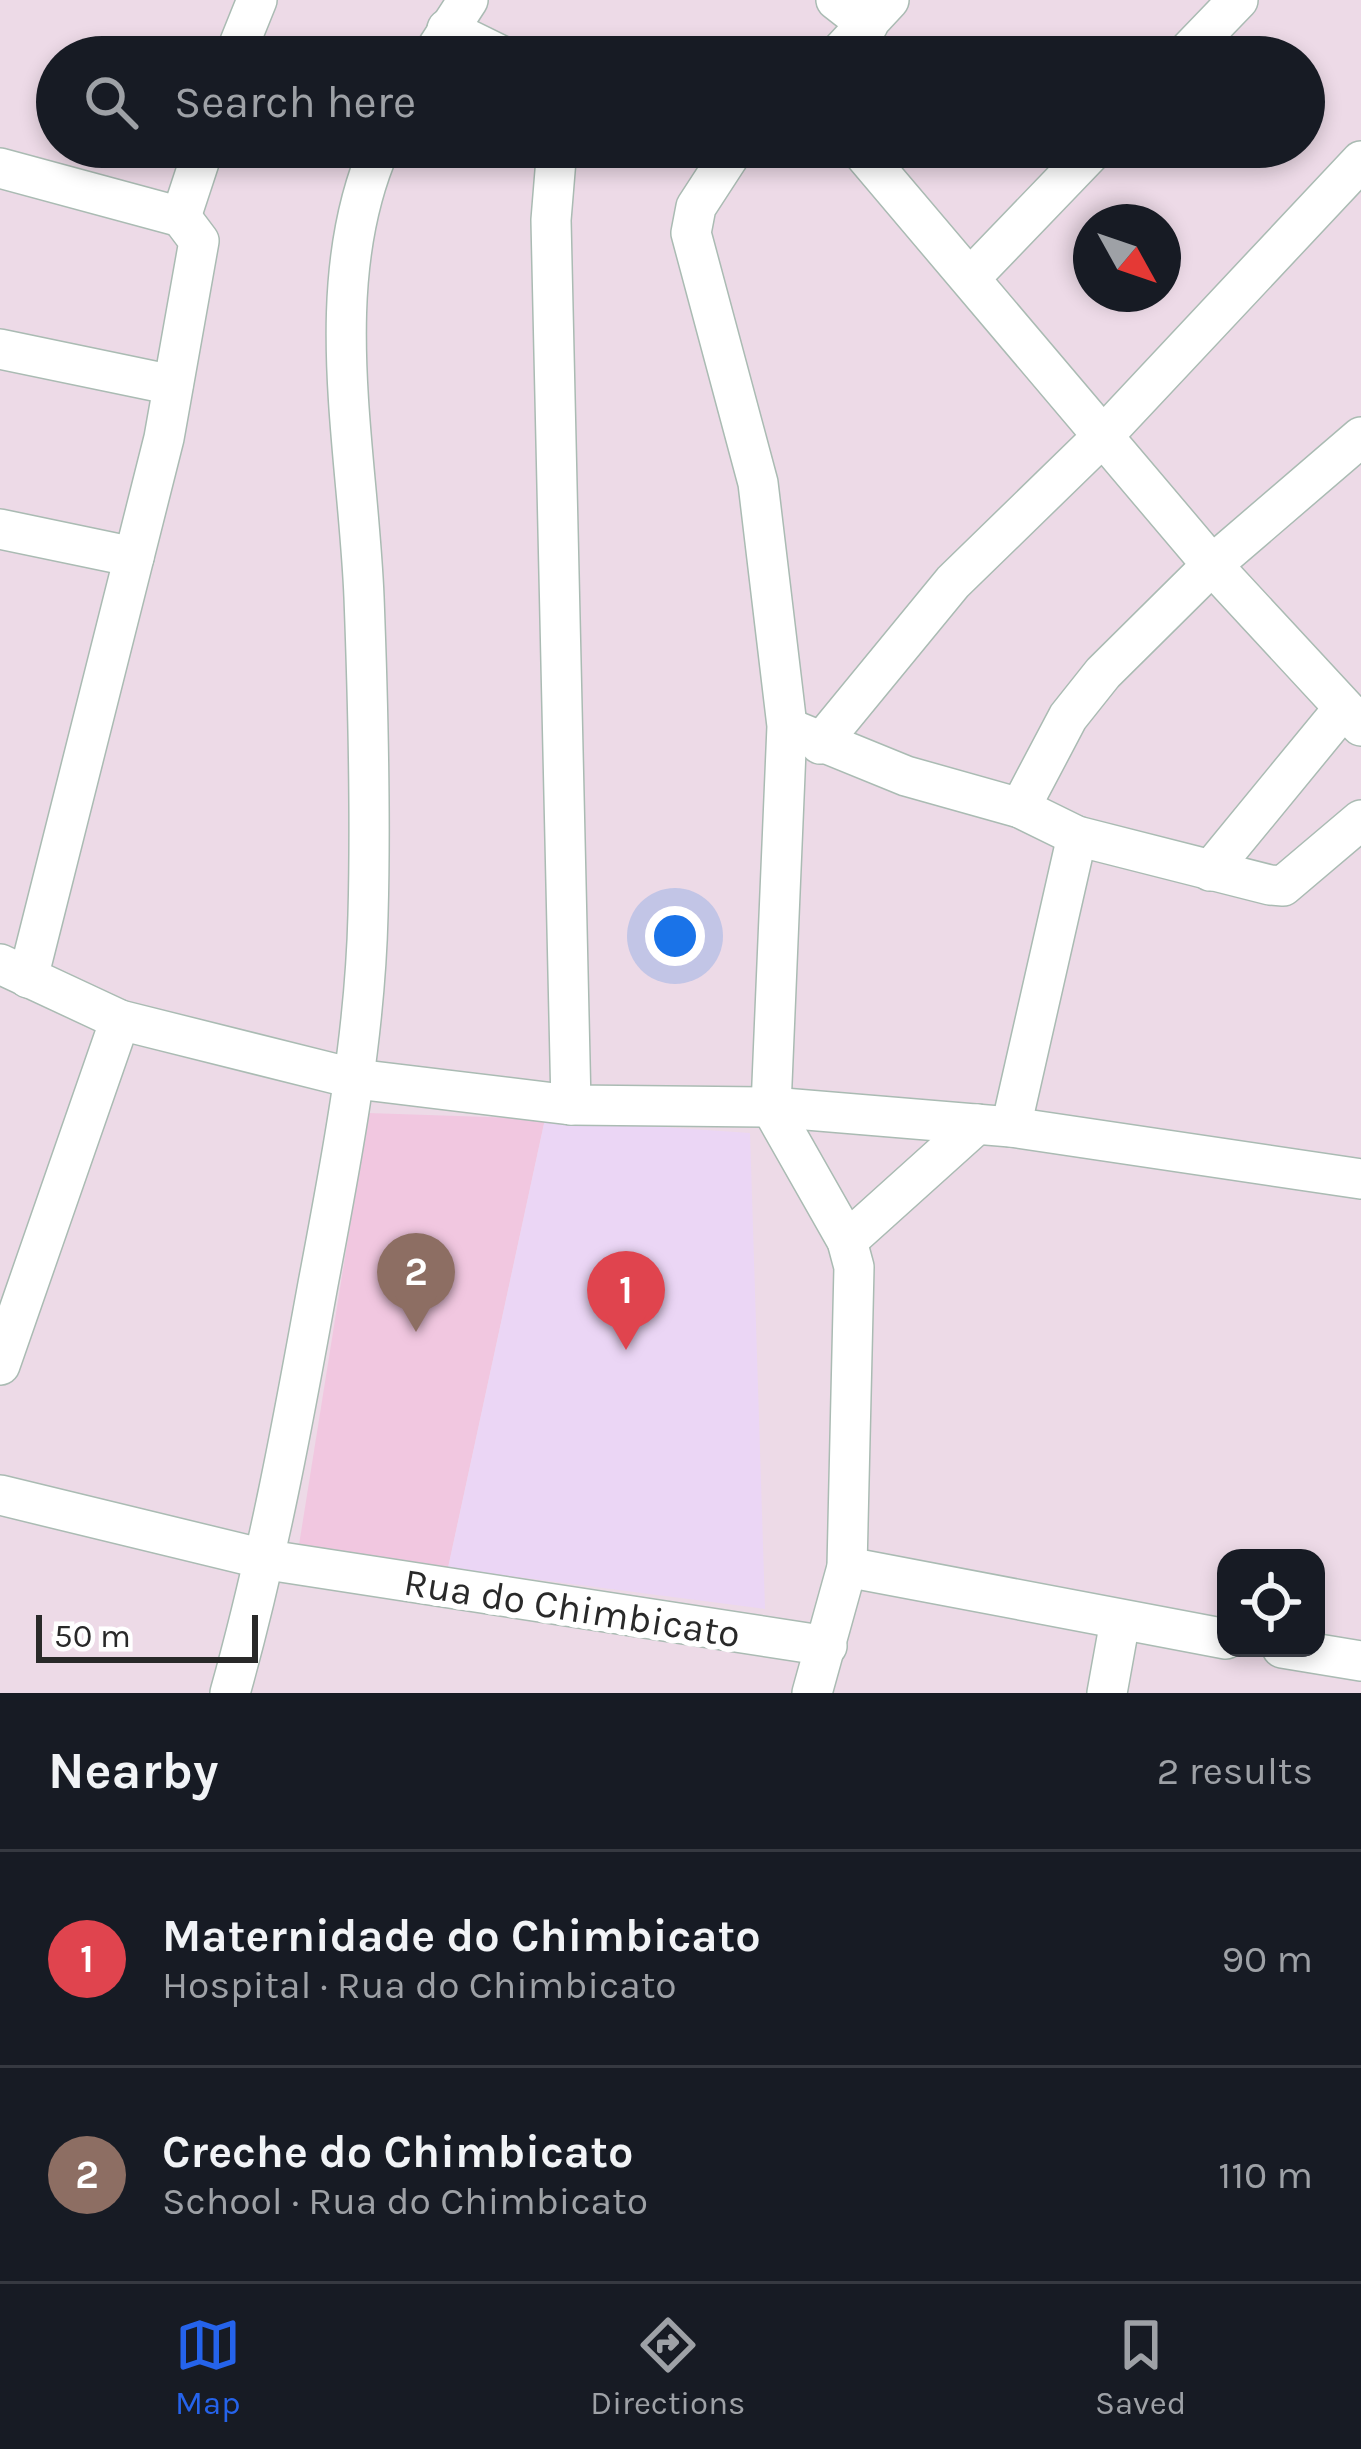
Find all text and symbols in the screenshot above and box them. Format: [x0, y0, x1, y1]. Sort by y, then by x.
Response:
search box [36, 36, 1325, 168]
icon: search [78, 69, 144, 135]
text: Search here [174, 76, 416, 128]
north arrow [1073, 204, 1181, 312]
your location [645, 906, 705, 966]
pin: 2 [377, 1233, 455, 1332]
pin: 1 [587, 1251, 665, 1350]
map controls [1217, 1549, 1325, 1657]
button: locate [1217, 1549, 1325, 1657]
street label: Rua do Chimbicato [401, 1559, 743, 1657]
scale bar [36, 1609, 258, 1662]
text: 50 m [54, 1617, 131, 1655]
text: Nearby [48, 1741, 218, 1801]
text: 2 results [1157, 1748, 1313, 1794]
text: Maternidade do Chimbicato [162, 1910, 761, 1962]
text: 1 [80, 1936, 94, 1982]
text: 90 m [1221, 1936, 1313, 1982]
text: Hospital · Rua do Chimbicato [162, 1962, 677, 2008]
text: Creche do Chimbicato [162, 2126, 633, 2178]
text: 2 [75, 2152, 99, 2198]
text: 110 m [1218, 2152, 1313, 2198]
text: School · Rua do Chimbicato [162, 2178, 648, 2224]
tab: Map [175, 2312, 241, 2422]
tab: Directions [590, 2312, 745, 2422]
tab: Saved [1095, 2312, 1186, 2422]

